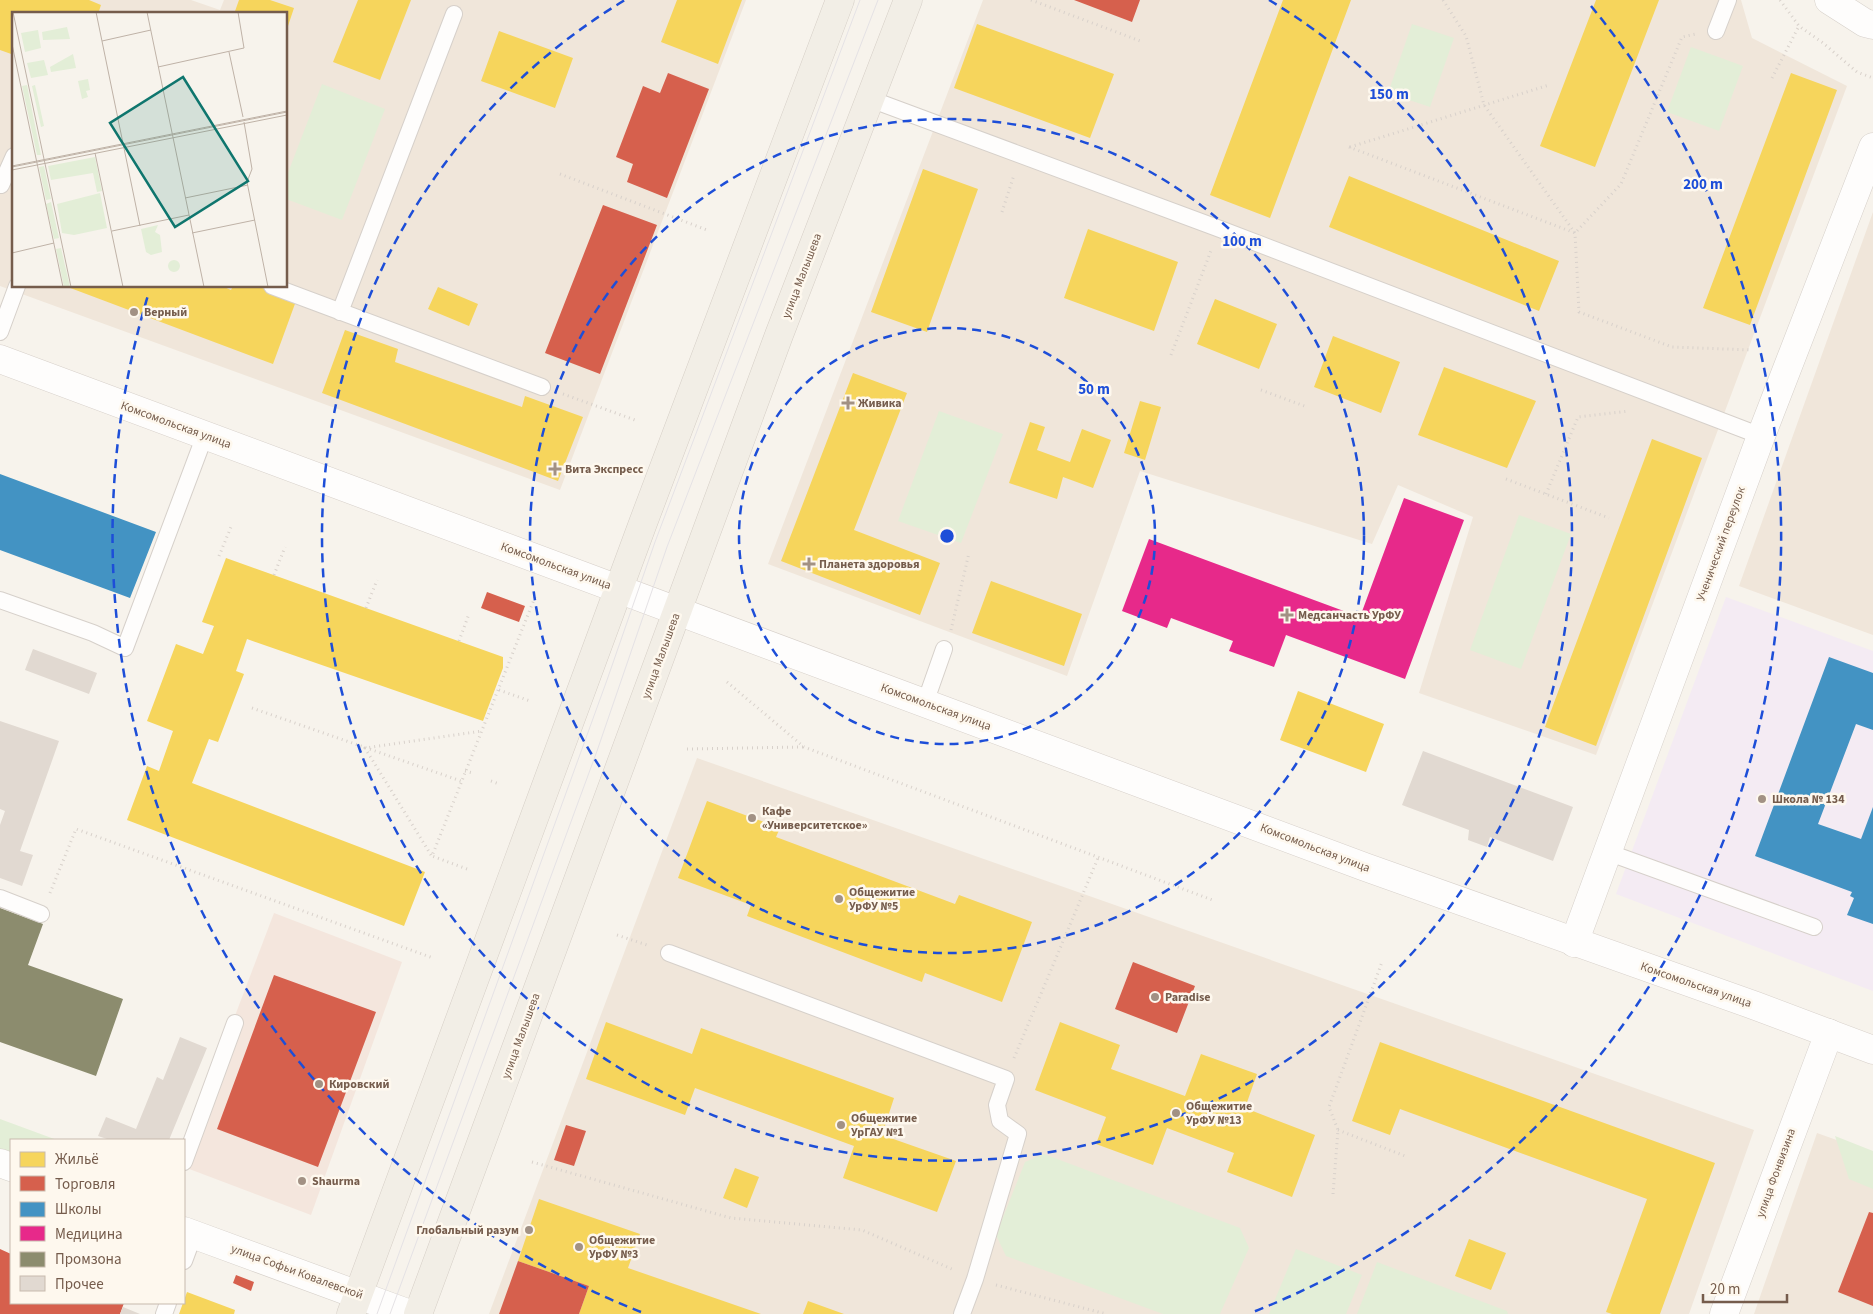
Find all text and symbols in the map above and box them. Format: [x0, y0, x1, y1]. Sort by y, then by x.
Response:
inset map [12, 12, 288, 288]
text: 150 m [1369, 84, 1409, 105]
text: 200 m [1683, 174, 1723, 195]
street label: улица Малышева [778, 231, 826, 321]
text: 100 m [1222, 231, 1262, 252]
place label: Верный [144, 304, 187, 321]
marker: Верный [128, 306, 140, 318]
text: 50 m [1078, 379, 1110, 400]
place label: Живика [858, 395, 902, 412]
street label: Комсомольская улица [118, 397, 234, 453]
marker: Живика [842, 397, 854, 409]
place label: Вита Экспресс [565, 461, 644, 478]
marker: Вита Экспресс [549, 463, 561, 475]
street label: Ученический переулок [1692, 484, 1750, 604]
centre of rings [938, 527, 956, 545]
street label: Комсомольская улица [498, 538, 614, 594]
place label: Планета здоровья [819, 556, 920, 573]
marker: Планета здоровья [803, 558, 815, 570]
place label: Медсанчасть УрФУ [1298, 607, 1401, 624]
marker: Медсанчасть УрФУ [1280, 608, 1294, 622]
street label: улица Малышева [638, 611, 684, 701]
street label: Комсомольская улица [878, 679, 994, 735]
place label: Школа № 134 [1772, 791, 1845, 808]
marker: Школа № 134 [1756, 793, 1768, 805]
place label: Кафе «Университетское» [762, 803, 868, 834]
marker: Кафе «Университетское» [746, 812, 758, 824]
street label: Комсомольская улица [1258, 819, 1372, 877]
place label: Общежитие УрФУ №5 [849, 884, 915, 915]
marker: Общежитие УрФУ №5 [833, 893, 845, 905]
street label: Комсомольская улица [1638, 958, 1754, 1012]
place label: Paradise [1165, 989, 1211, 1006]
street label: улица Малышева [498, 991, 544, 1081]
marker: Paradise [1149, 991, 1161, 1003]
place label: Кировский [329, 1076, 389, 1093]
marker: Кировский [313, 1078, 325, 1090]
place label: Общежитие УрФУ №13 [1186, 1098, 1252, 1129]
marker: Общежитие УрФУ №13 [1170, 1107, 1182, 1119]
place label: Общежитие УрГАУ №1 [851, 1110, 917, 1141]
marker: Общежитие УрГАУ №1 [835, 1119, 847, 1131]
street label: улица Фонвизина [1752, 1126, 1800, 1220]
legend [10, 1139, 185, 1304]
text: Жильё [55, 1149, 99, 1170]
place label: Shaurma [312, 1173, 360, 1190]
text: Торговля [55, 1174, 115, 1195]
marker: Shaurma [296, 1175, 308, 1187]
text: Школы [55, 1199, 102, 1220]
place label: Глобальный разум [416, 1222, 519, 1239]
text: Медицина [55, 1224, 123, 1245]
marker: Глобальный разум [523, 1224, 535, 1236]
place label: Общежитие УрФУ №3 [589, 1232, 655, 1263]
street label: улица Софьи Ковалевской [229, 1240, 365, 1304]
marker: Общежитие УрФУ №3 [573, 1241, 585, 1253]
text: Промзона [55, 1249, 122, 1270]
scale bar [1703, 1272, 1787, 1304]
text: Прочее [55, 1274, 104, 1295]
text: 20 m [1710, 1279, 1740, 1300]

